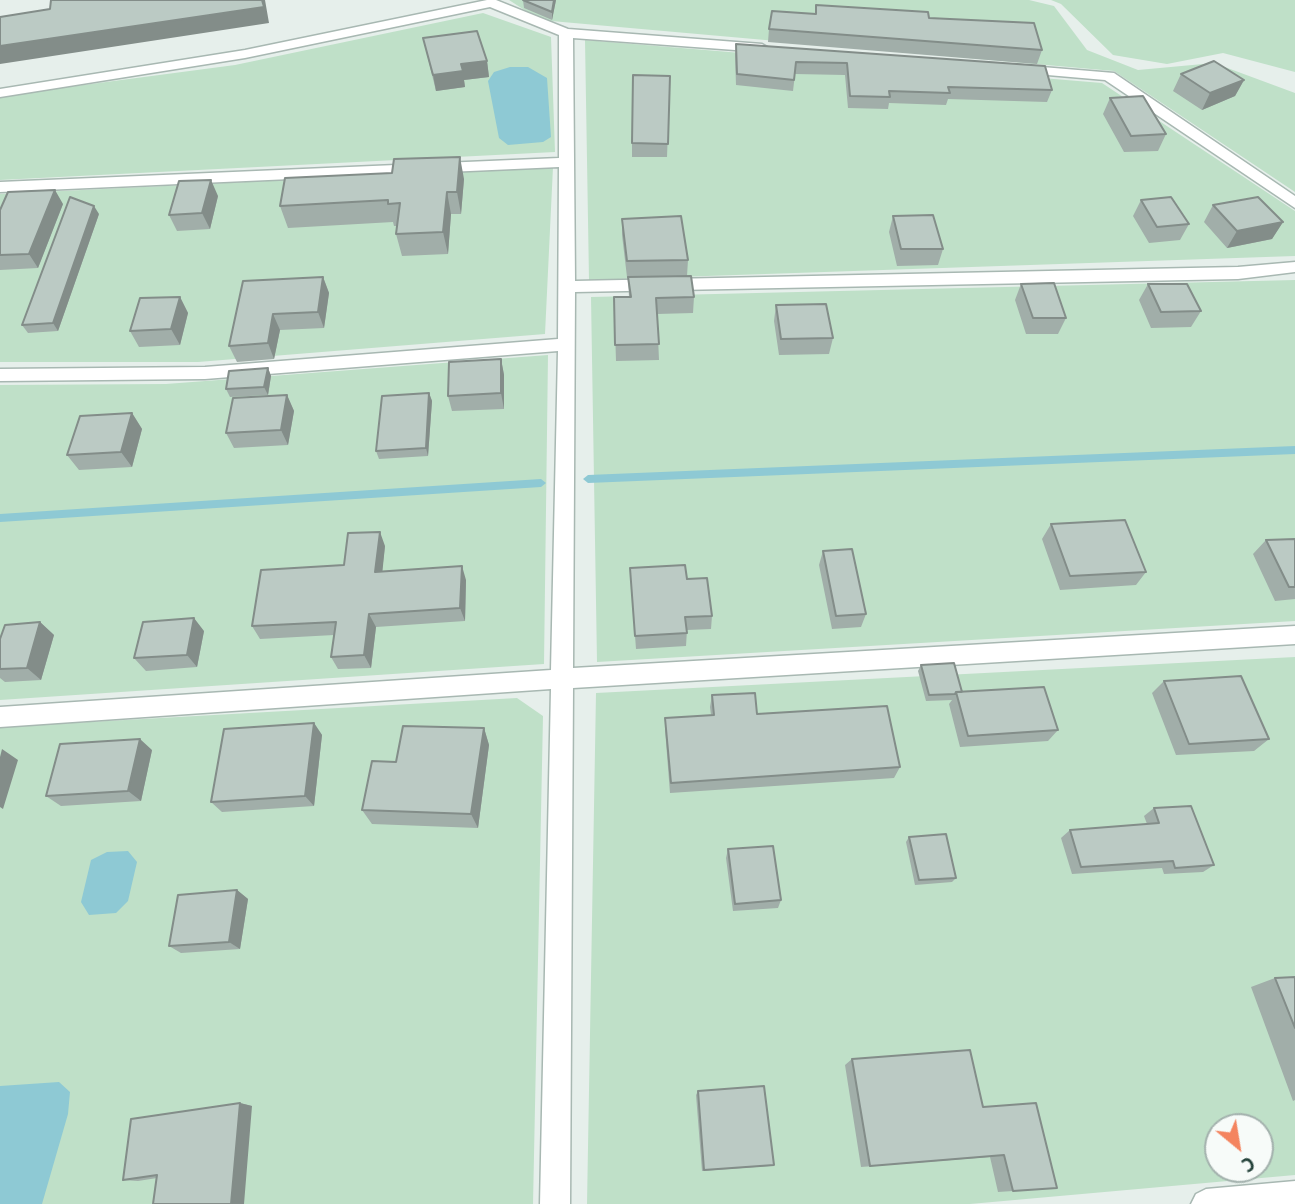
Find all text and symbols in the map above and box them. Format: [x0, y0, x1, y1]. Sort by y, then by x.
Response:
north arrow [1204, 1113, 1274, 1183]
text: С [1238, 1151, 1259, 1178]

